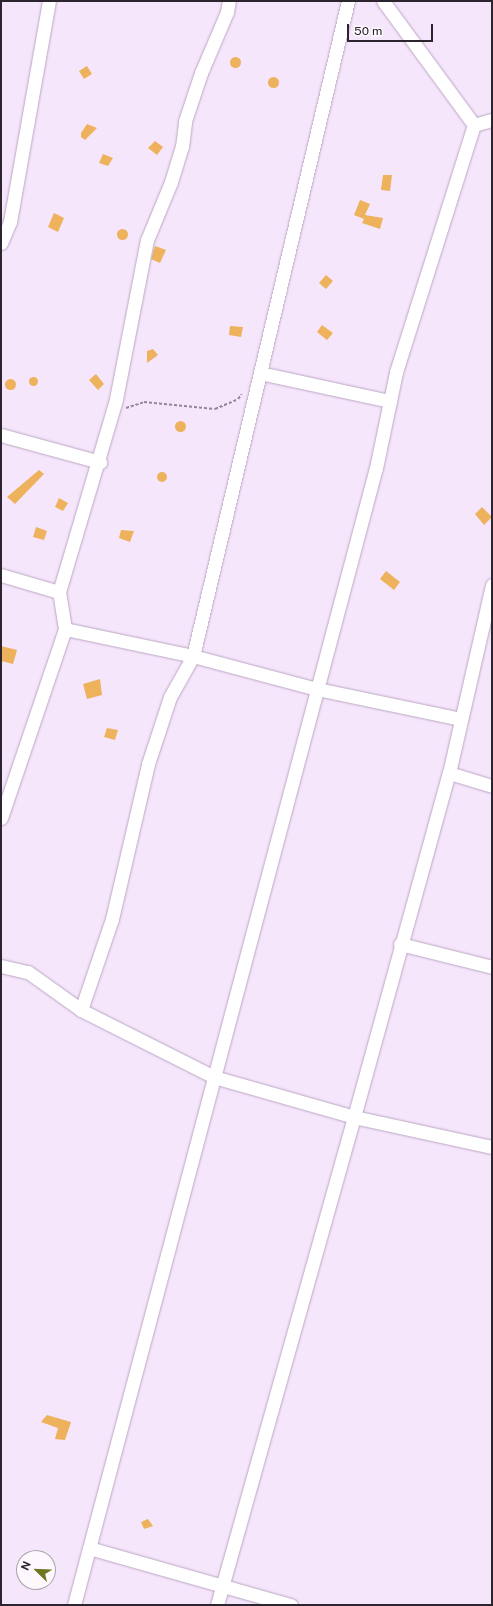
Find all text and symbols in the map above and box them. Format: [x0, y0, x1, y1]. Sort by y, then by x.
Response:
scale bar [349, 16, 435, 42]
text: 50 m [354, 24, 382, 38]
north arrow [16, 1550, 56, 1590]
text: N [19, 1559, 33, 1572]

